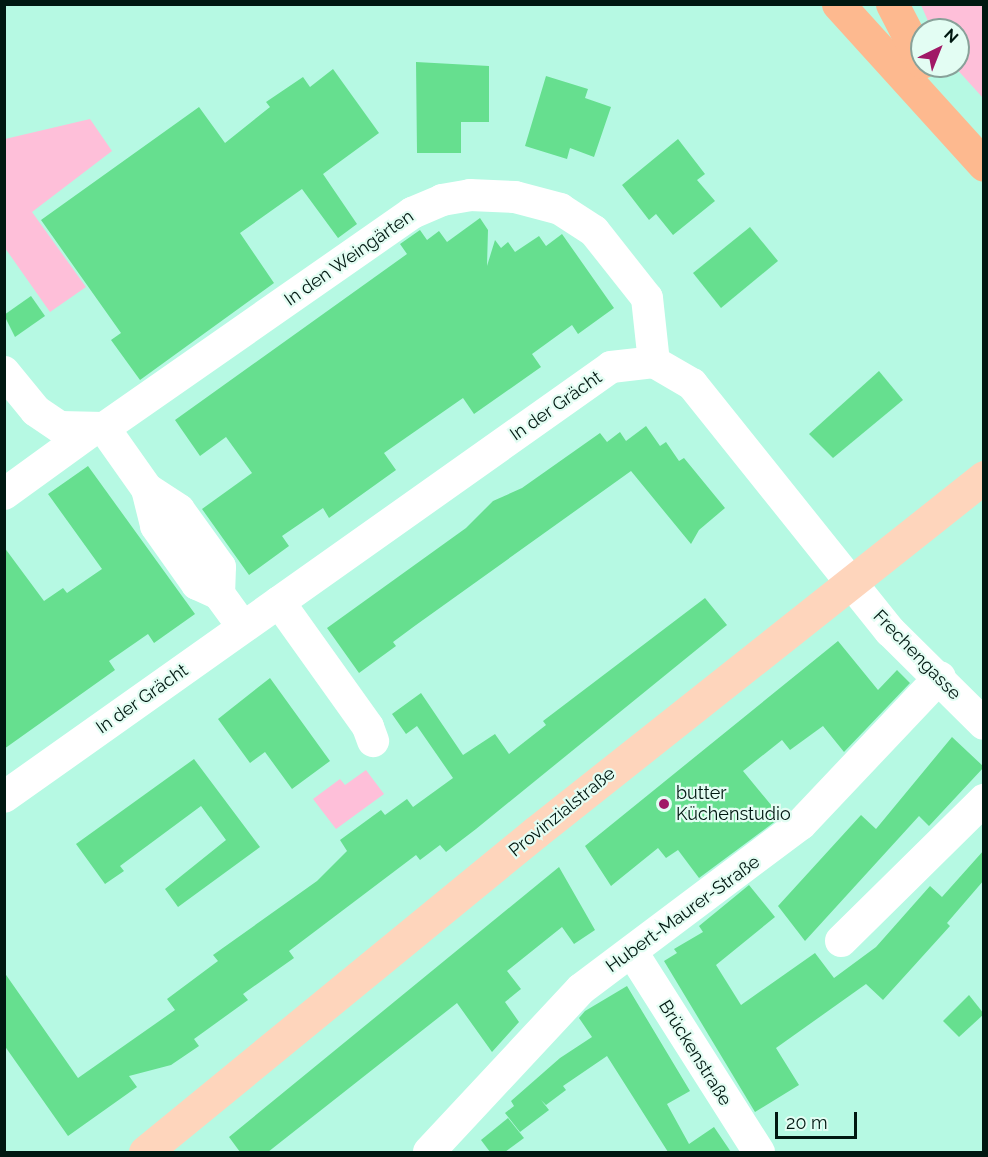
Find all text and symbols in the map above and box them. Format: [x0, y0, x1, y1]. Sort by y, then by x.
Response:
north arrow [910, 18, 970, 78]
text: N [940, 25, 962, 47]
street label: In den Weingärten [280, 205, 418, 311]
street label: In der Grächt [506, 366, 606, 446]
street label: Frechengasse [869, 605, 965, 705]
street label: In der Grächt [92, 659, 192, 739]
street label: Provinzialstraße [505, 763, 619, 861]
place label: butter Küchenstudio [676, 783, 791, 826]
marker: butter Küchenstudio [657, 797, 671, 811]
street label: Hubert-Maurer-Straße [602, 851, 764, 977]
street label: Brückenstraße [654, 996, 736, 1110]
scale bar [778, 1100, 860, 1138]
text: 20 m [786, 1112, 828, 1133]

